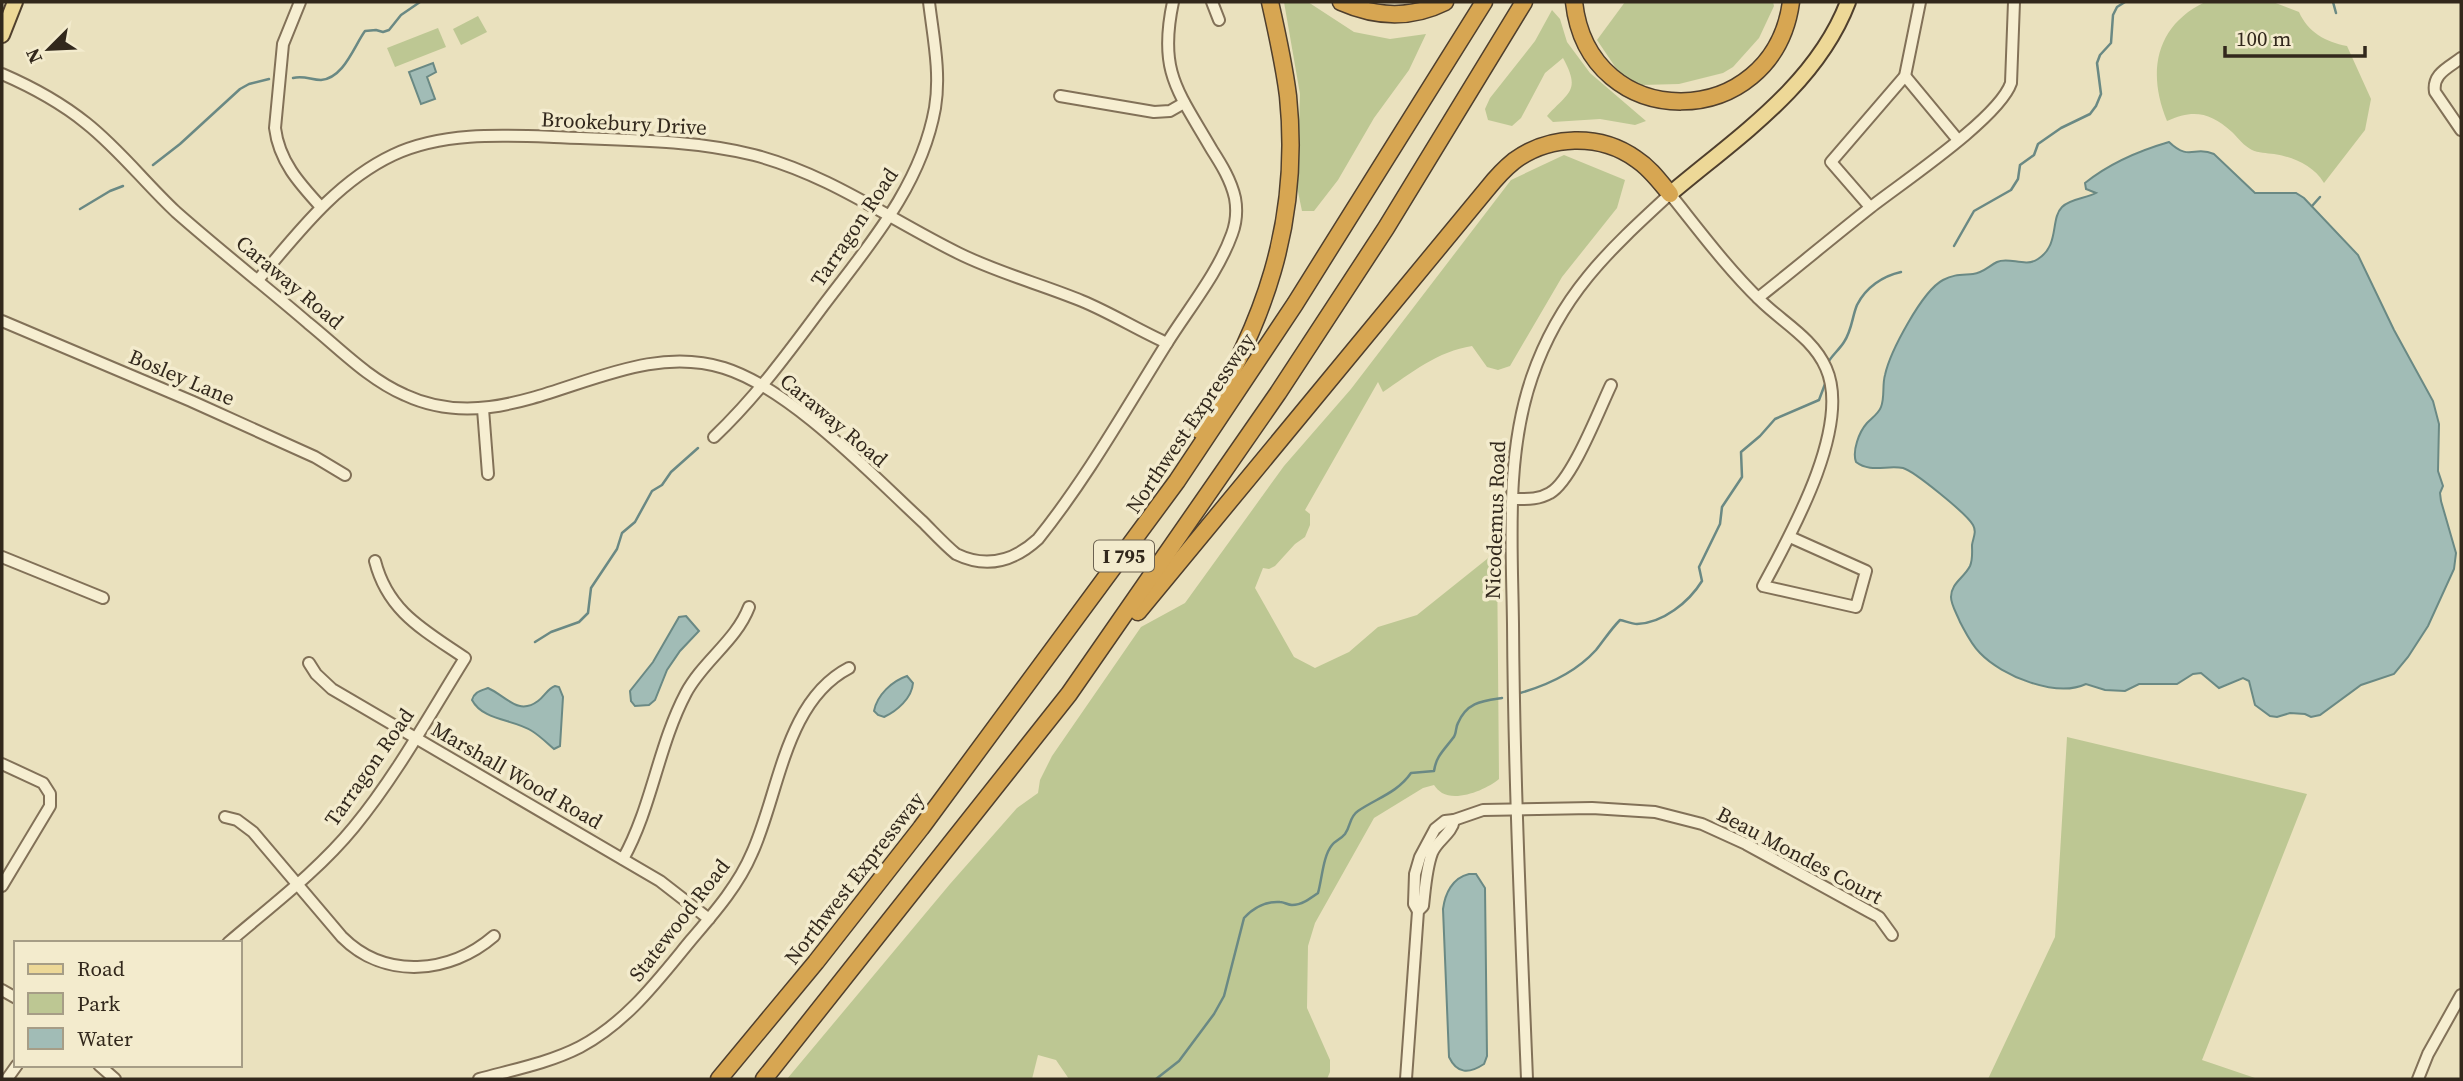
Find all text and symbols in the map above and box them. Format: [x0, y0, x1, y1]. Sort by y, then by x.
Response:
north arrow [14, 14, 84, 84]
scale bar [2225, 14, 2365, 58]
text: 100 m [2236, 24, 2291, 53]
text: N [19, 44, 48, 68]
street label: Brookebury Drive [540, 104, 708, 142]
street label: Tarragon Road [803, 162, 905, 292]
street label: Caraway Road [230, 228, 350, 336]
street label: Northwest Expressway [1119, 327, 1261, 519]
street label: Bosley Lane [125, 342, 239, 412]
street label: Caraway Road [774, 366, 894, 474]
street label: Nicodemus Road [1478, 440, 1512, 600]
road number: I 795 [1094, 540, 1154, 572]
street label: Tarragon Road [318, 702, 420, 832]
street label: Marshall Wood Road [426, 714, 608, 836]
street label: Northwest Expressway [777, 785, 931, 970]
street label: Beau Mondes Court [1712, 799, 1888, 911]
street label: Statewood Road [622, 853, 736, 987]
legend [14, 941, 242, 1067]
text: Road [77, 954, 125, 983]
text: Park [77, 989, 121, 1018]
text: Water [77, 1024, 133, 1053]

